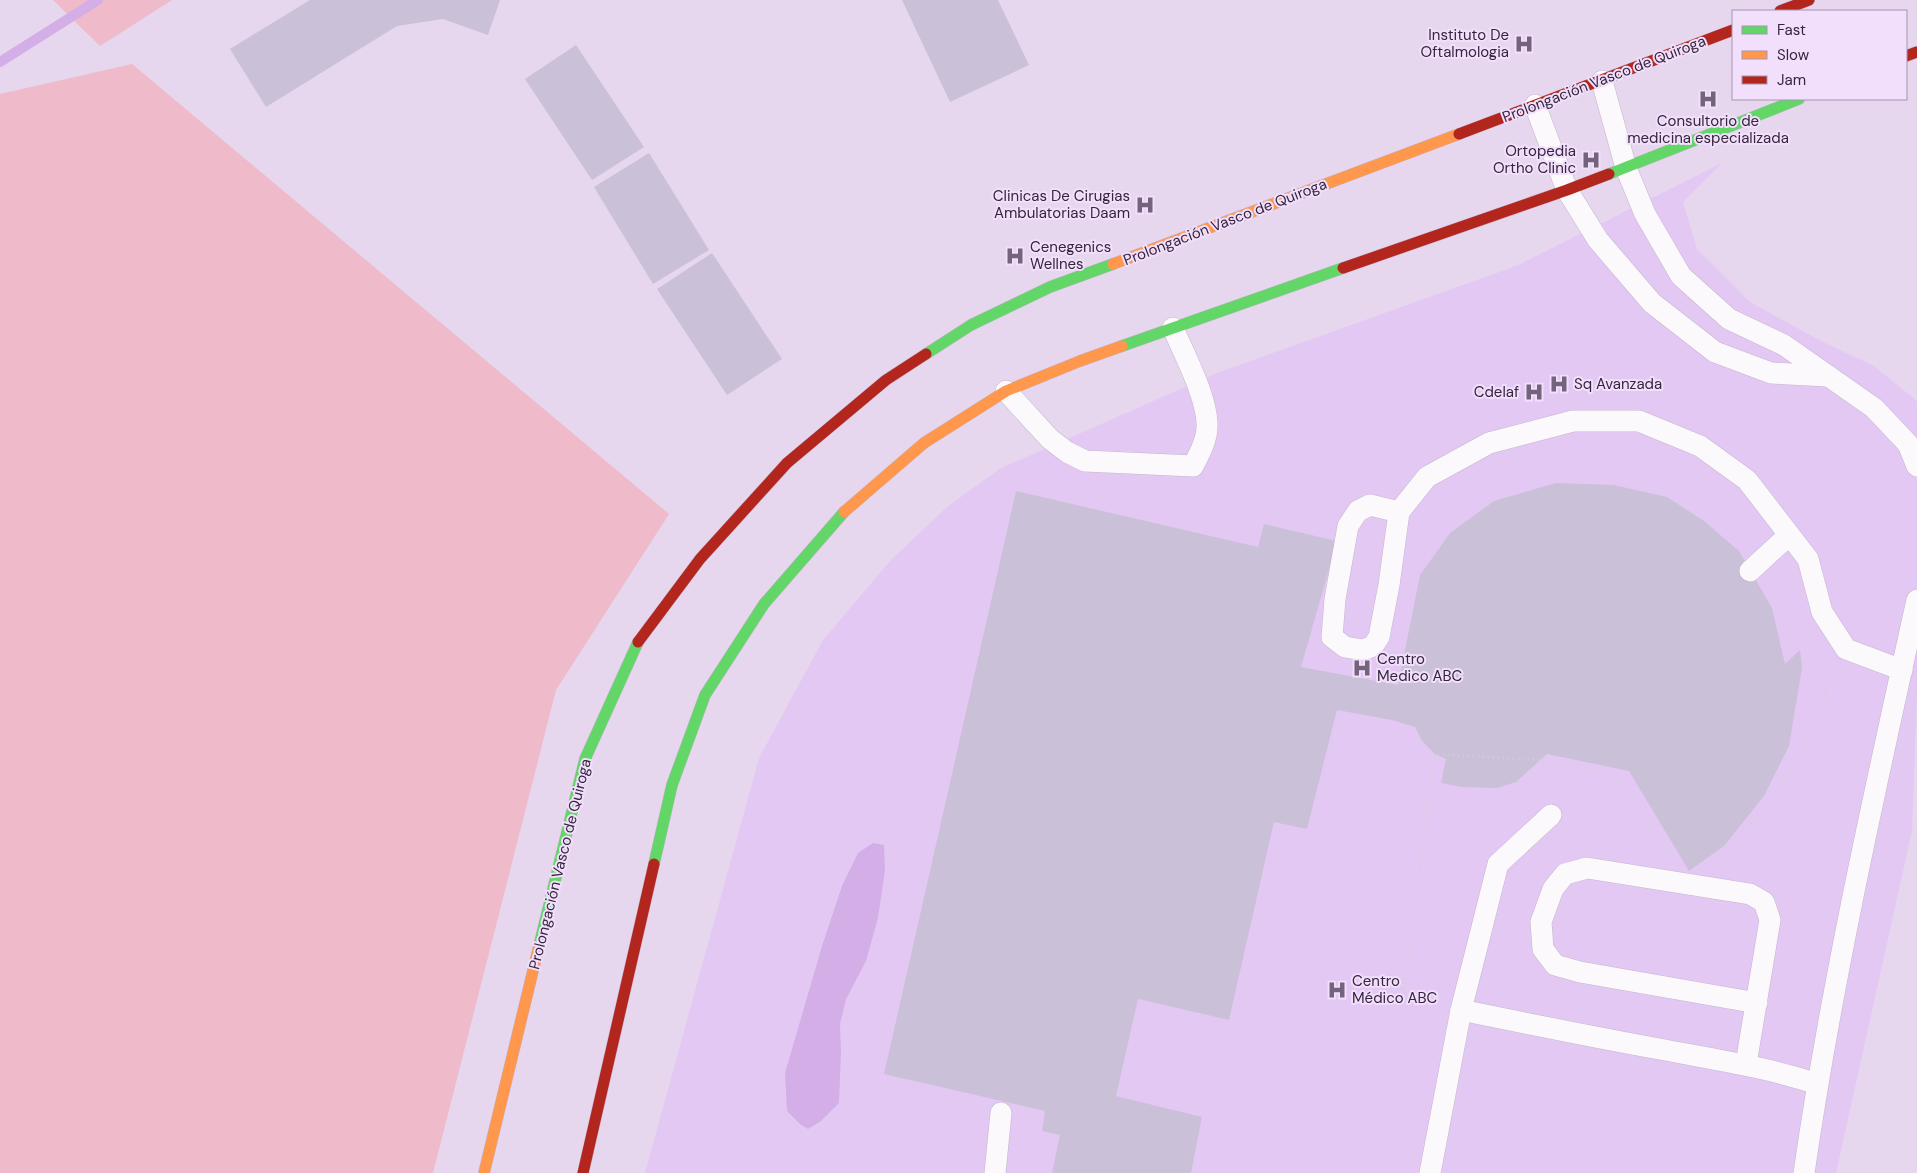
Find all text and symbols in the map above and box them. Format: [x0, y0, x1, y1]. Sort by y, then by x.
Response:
legend [1732, 10, 1907, 100]
text: Fast [1777, 20, 1806, 40]
place label: Instituto De Oftalmologia [1421, 25, 1509, 62]
street label: Prolongación Vasco de Quiroga [1499, 31, 1709, 127]
hospital icon: Instituto De Oftalmologia [1513, 33, 1535, 55]
text: Slow [1777, 45, 1810, 65]
text: Jam [1777, 70, 1806, 90]
hospital icon: Consultorio de medicina especializada [1697, 88, 1719, 110]
place label: Consultorio de medicina especializada [1627, 111, 1789, 148]
place label: Ortopedia Ortho Clinic [1493, 141, 1576, 178]
hospital icon: Ortopedia Ortho Clinic [1580, 149, 1602, 171]
street label: Prolongación Vasco de Quiroga [1120, 174, 1330, 270]
place label: Clinicas De Cirugias Ambulatorias Daam [993, 186, 1130, 223]
hospital icon: Clinicas De Cirugias Ambulatorias Daam [1134, 194, 1156, 216]
place label: Cenegenics Wellnes [1030, 237, 1111, 274]
hospital icon: Cenegenics Wellnes [1004, 245, 1026, 267]
hospital icon: Sq Avanzada [1548, 373, 1570, 395]
place label: Sq Avanzada [1574, 374, 1662, 394]
hospital icon: Cdelaf [1523, 381, 1545, 403]
place label: Cdelaf [1474, 382, 1519, 402]
place label: Centro Medico ABC [1377, 649, 1463, 686]
hospital icon: Centro Medico ABC [1351, 657, 1373, 679]
street label: Prolongación Vasco de Quiroga [524, 757, 596, 971]
place label: Centro Médico ABC [1352, 971, 1438, 1008]
hospital icon: Centro Médico ABC [1326, 979, 1348, 1001]

